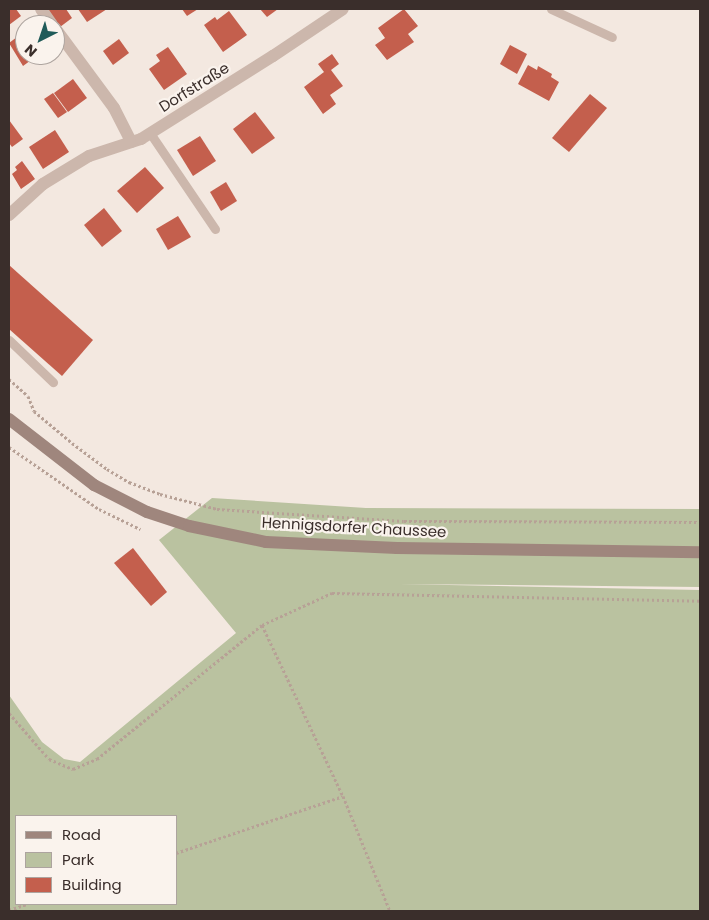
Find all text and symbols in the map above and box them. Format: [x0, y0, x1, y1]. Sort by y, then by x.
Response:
north arrow [15, 15, 65, 65]
text: N [20, 40, 41, 62]
street label: Dorfstraße [156, 58, 232, 116]
street label: Hennigsdorfer Chaussee [261, 513, 447, 541]
legend [15, 815, 178, 905]
text: Road [62, 824, 101, 845]
text: Park [62, 849, 94, 870]
text: Building [62, 874, 122, 895]

